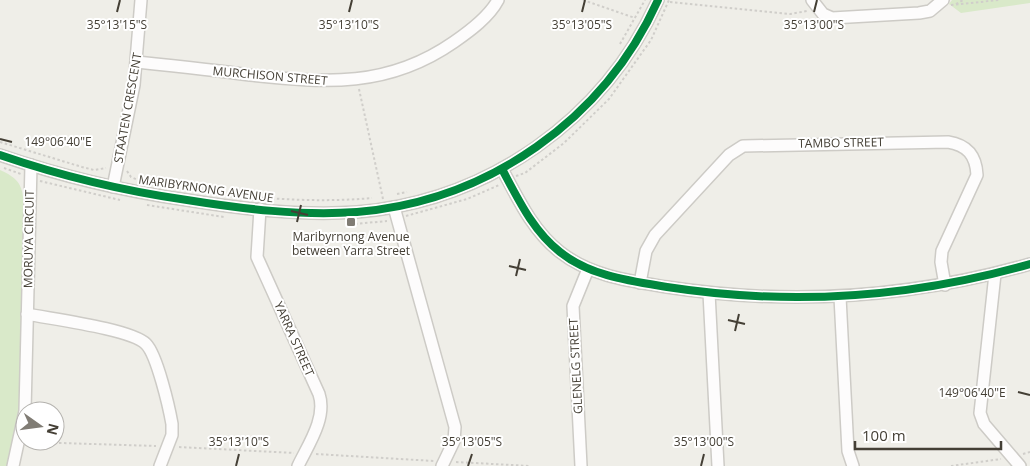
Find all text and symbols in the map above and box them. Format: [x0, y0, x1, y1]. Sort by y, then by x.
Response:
text: 35°13'15"S [87, 16, 147, 33]
text: 35°13'10"S [319, 16, 379, 33]
text: 35°13'05"S [552, 16, 612, 33]
text: 35°13'00"S [784, 16, 844, 33]
street label: STAATEN CRESCENT [109, 51, 146, 164]
street label: MURCHISON STREET [212, 62, 329, 89]
text: 149°06'40"E [24, 133, 92, 150]
street label: TAMBO STREET [798, 133, 884, 152]
street label: MARIBYRNONG AVENUE [137, 171, 275, 206]
street label: MORUYA CIRCUIT [19, 189, 38, 288]
marker: Maribyrnong Avenue between Yarra Street [345, 216, 357, 228]
place label: Maribyrnong Avenue between Yarra Street [292, 228, 410, 259]
street label: YARRA STREET [270, 299, 319, 379]
street label: GLENELG STREET [564, 317, 587, 414]
text: 149°06'40"E [938, 384, 1006, 401]
north arrow [15, 401, 65, 451]
scale bar [855, 418, 1001, 450]
text: N [43, 421, 64, 437]
text: 100 m [862, 425, 906, 445]
text: 35°13'10"S [209, 433, 269, 450]
text: 35°13'05"S [442, 433, 502, 450]
text: 35°13'00"S [674, 433, 734, 450]

